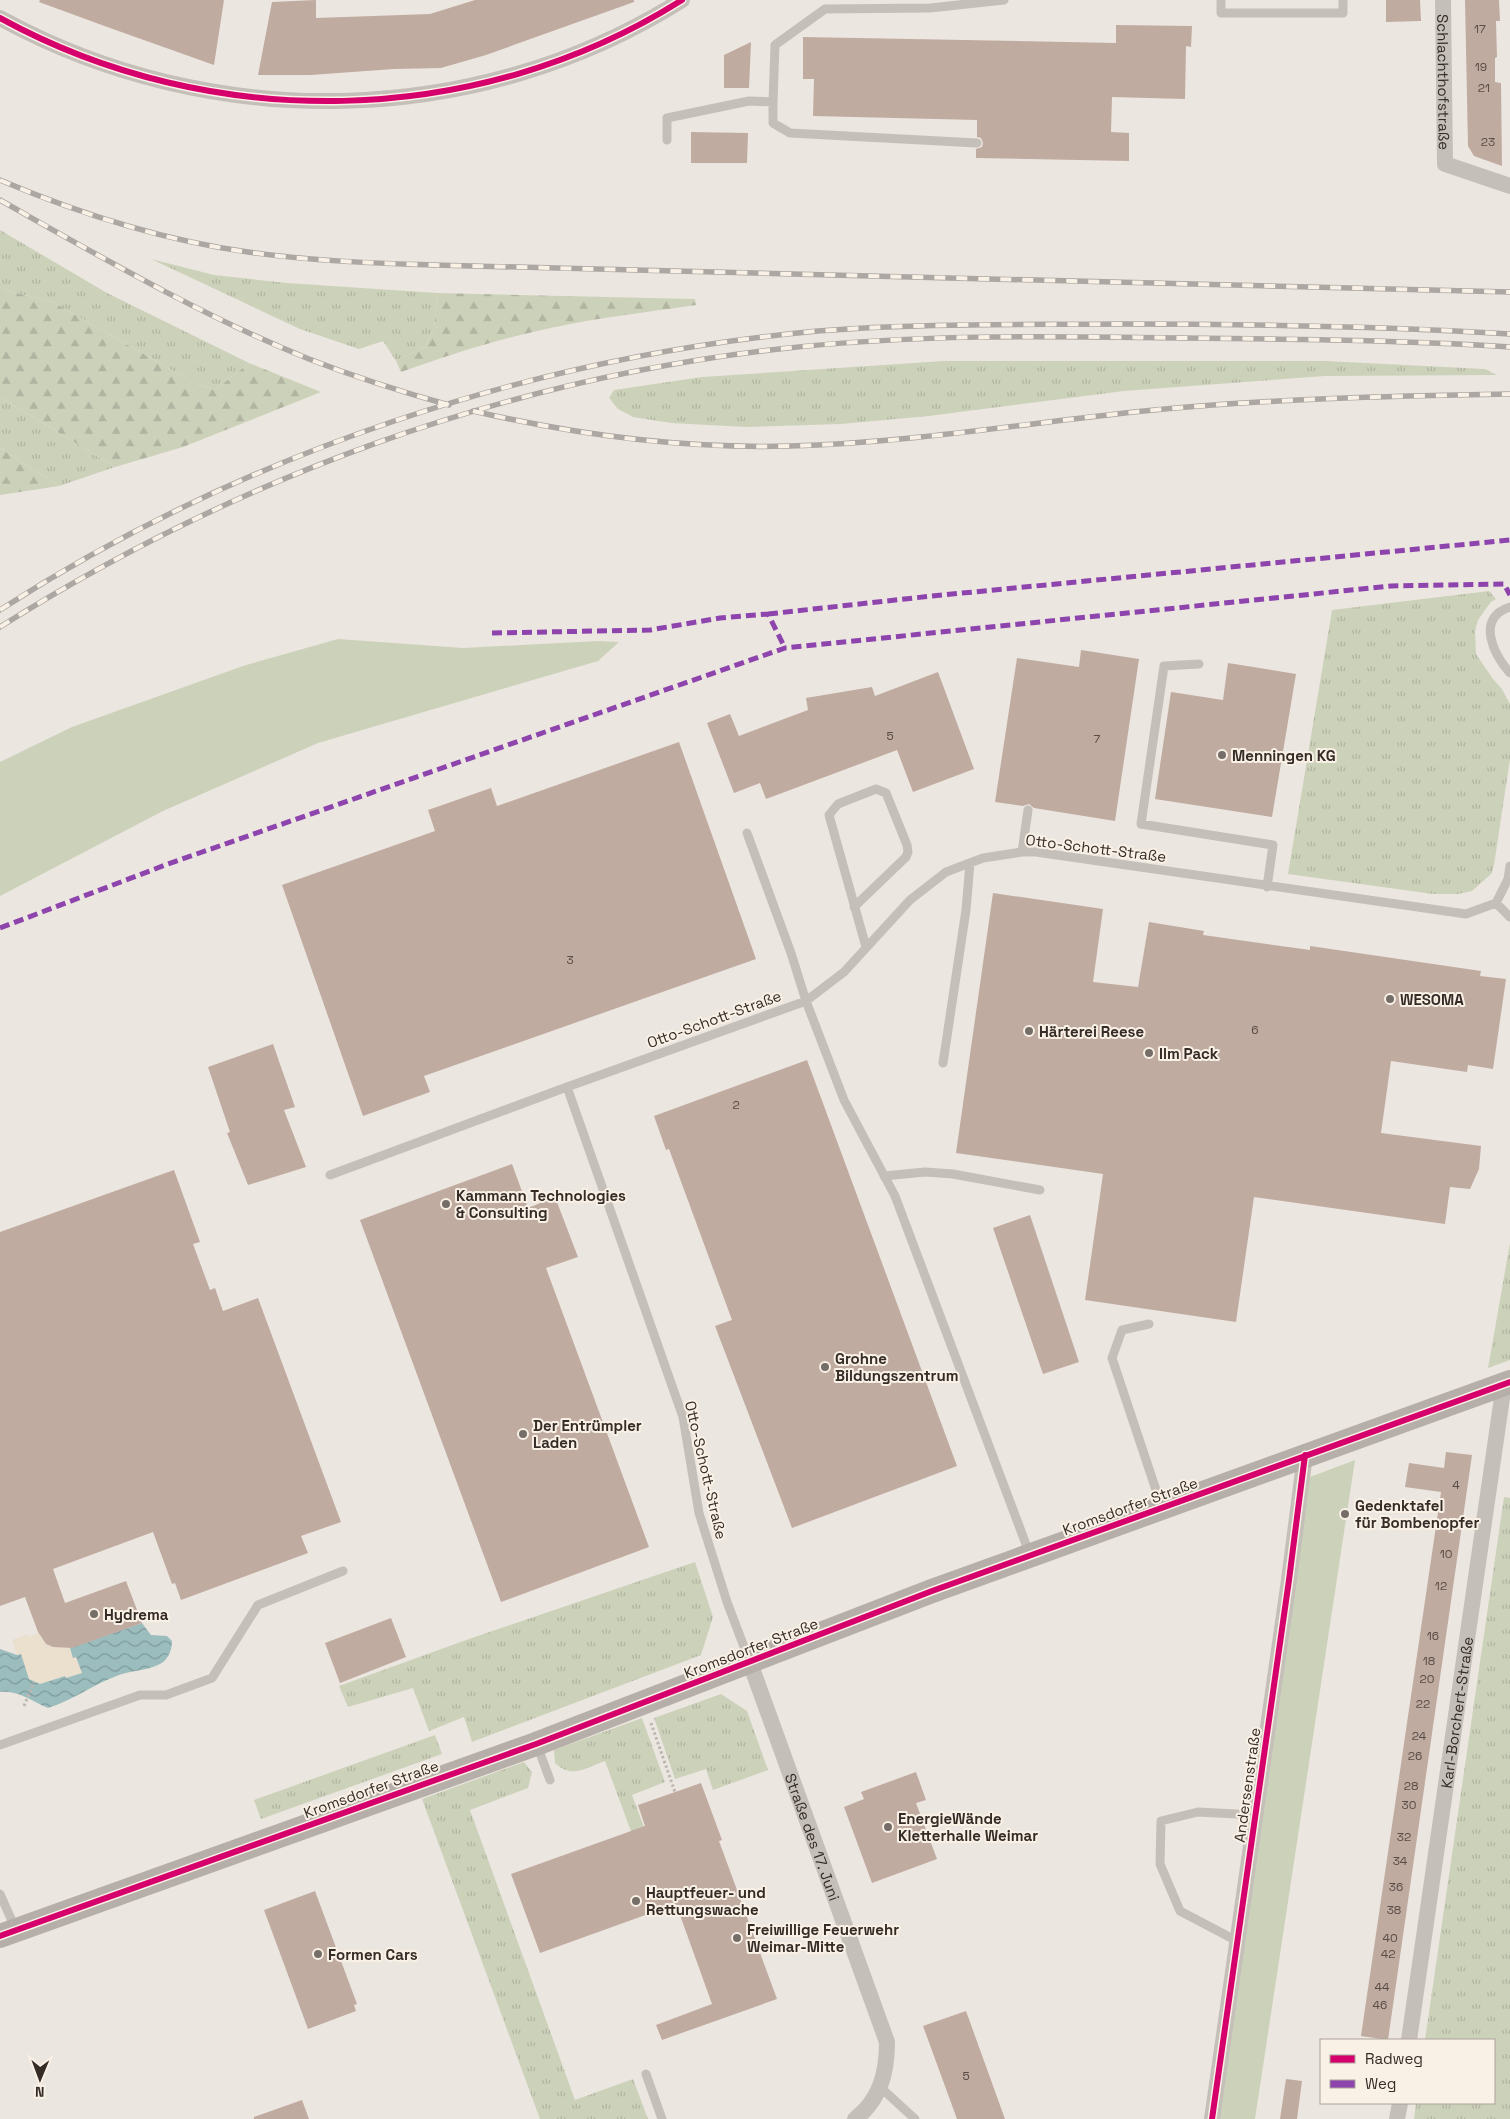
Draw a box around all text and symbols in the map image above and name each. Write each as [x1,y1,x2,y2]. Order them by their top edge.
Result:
street label: Schlachthofstraße [1434,14,1454,150]
house number: 17 [1474,21,1486,37]
house number: 19 [1475,59,1487,75]
house number: 21 [1478,80,1490,96]
house number: 23 [1481,134,1495,150]
house number: 5 [886,728,894,744]
house number: 7 [1094,731,1101,747]
place label: Menningen KG [1232,746,1336,765]
marker: Menningen KG [1216,749,1228,761]
street label: Otto-Schott-Straße [1025,830,1167,866]
house number: 3 [566,952,574,968]
street label: Otto-Schott-Straße [644,986,784,1052]
place label: WESOMA [1400,990,1464,1009]
marker: WESOMA [1384,993,1396,1005]
place label: Härterei Reese [1039,1022,1144,1041]
house number: 6 [1251,1022,1259,1038]
marker: Härterei Reese [1023,1025,1035,1037]
place label: Ilm Pack [1159,1044,1219,1063]
marker: Ilm Pack [1143,1047,1155,1059]
house number: 2 [732,1097,740,1113]
place label: Kammann Technologies & Consulting [456,1186,626,1222]
marker: Kammann Technologies & Consulting [440,1198,452,1210]
place label: Grohne Bildungszentrum [835,1349,959,1385]
marker: Grohne Bildungszentrum [819,1361,831,1373]
street label: Otto-Schott-Straße [681,1399,731,1541]
place label: Der Entrümpler Laden [533,1416,642,1452]
marker: Der Entrümpler Laden [517,1428,529,1440]
street label: Kromsdorfer Straße [1060,1473,1200,1539]
house number: 4 [1452,1477,1460,1493]
place label: Gedenktafel für Bombenopfer [1355,1496,1479,1532]
marker: Gedenktafel für Bombenopfer [1339,1508,1351,1520]
house number: 10 [1440,1546,1452,1562]
house number: 12 [1435,1578,1447,1594]
place label: Hydrema [104,1605,169,1624]
marker: Hydrema [88,1608,100,1620]
street label: Kromsdorfer Straße [681,1614,821,1682]
house number: 16 [1427,1628,1439,1644]
street label: Karl-Borchert-Straße [1436,1635,1477,1790]
house number: 18 [1423,1653,1435,1669]
house number: 20 [1420,1671,1434,1687]
house number: 22 [1416,1696,1430,1712]
street label: Andersenstraße [1230,1726,1264,1844]
house number: 24 [1412,1728,1427,1744]
house number: 26 [1408,1748,1422,1764]
street label: Kromsdorfer Straße [301,1756,441,1822]
street label: Straße des 17. Juni [781,1770,845,1903]
house number: 28 [1404,1778,1418,1794]
house number: 30 [1402,1797,1416,1813]
place label: EnergieWände Kletterhalle Weimar [898,1809,1038,1845]
marker: EnergieWände Kletterhalle Weimar [882,1821,894,1833]
house number: 32 [1397,1829,1411,1845]
house number: 34 [1393,1853,1408,1869]
house number: 36 [1389,1879,1403,1895]
place label: Hauptfeuer- und Rettungswache [646,1883,766,1919]
marker: Hauptfeuer- und Rettungswache [630,1895,642,1907]
house number: 38 [1387,1902,1401,1918]
place label: Freiwillige Feuerwehr Weimar-Mitte [747,1920,899,1956]
house number: 40 [1382,1930,1398,1946]
marker: Freiwillige Feuerwehr Weimar-Mitte [731,1932,743,1944]
place label: Formen Cars [328,1945,418,1964]
house number: 42 [1381,1946,1395,1962]
marker: Formen Cars [312,1948,324,1960]
house number: 44 [1374,1979,1390,1995]
house number: 46 [1373,1997,1387,2013]
legend [1320,2039,1495,2104]
text: Radweg [1365,2049,1423,2068]
north arrow [15,2054,65,2104]
house number: 5 [962,2068,970,2084]
text: Weg [1365,2074,1396,2093]
text: N [35,2083,45,2101]

